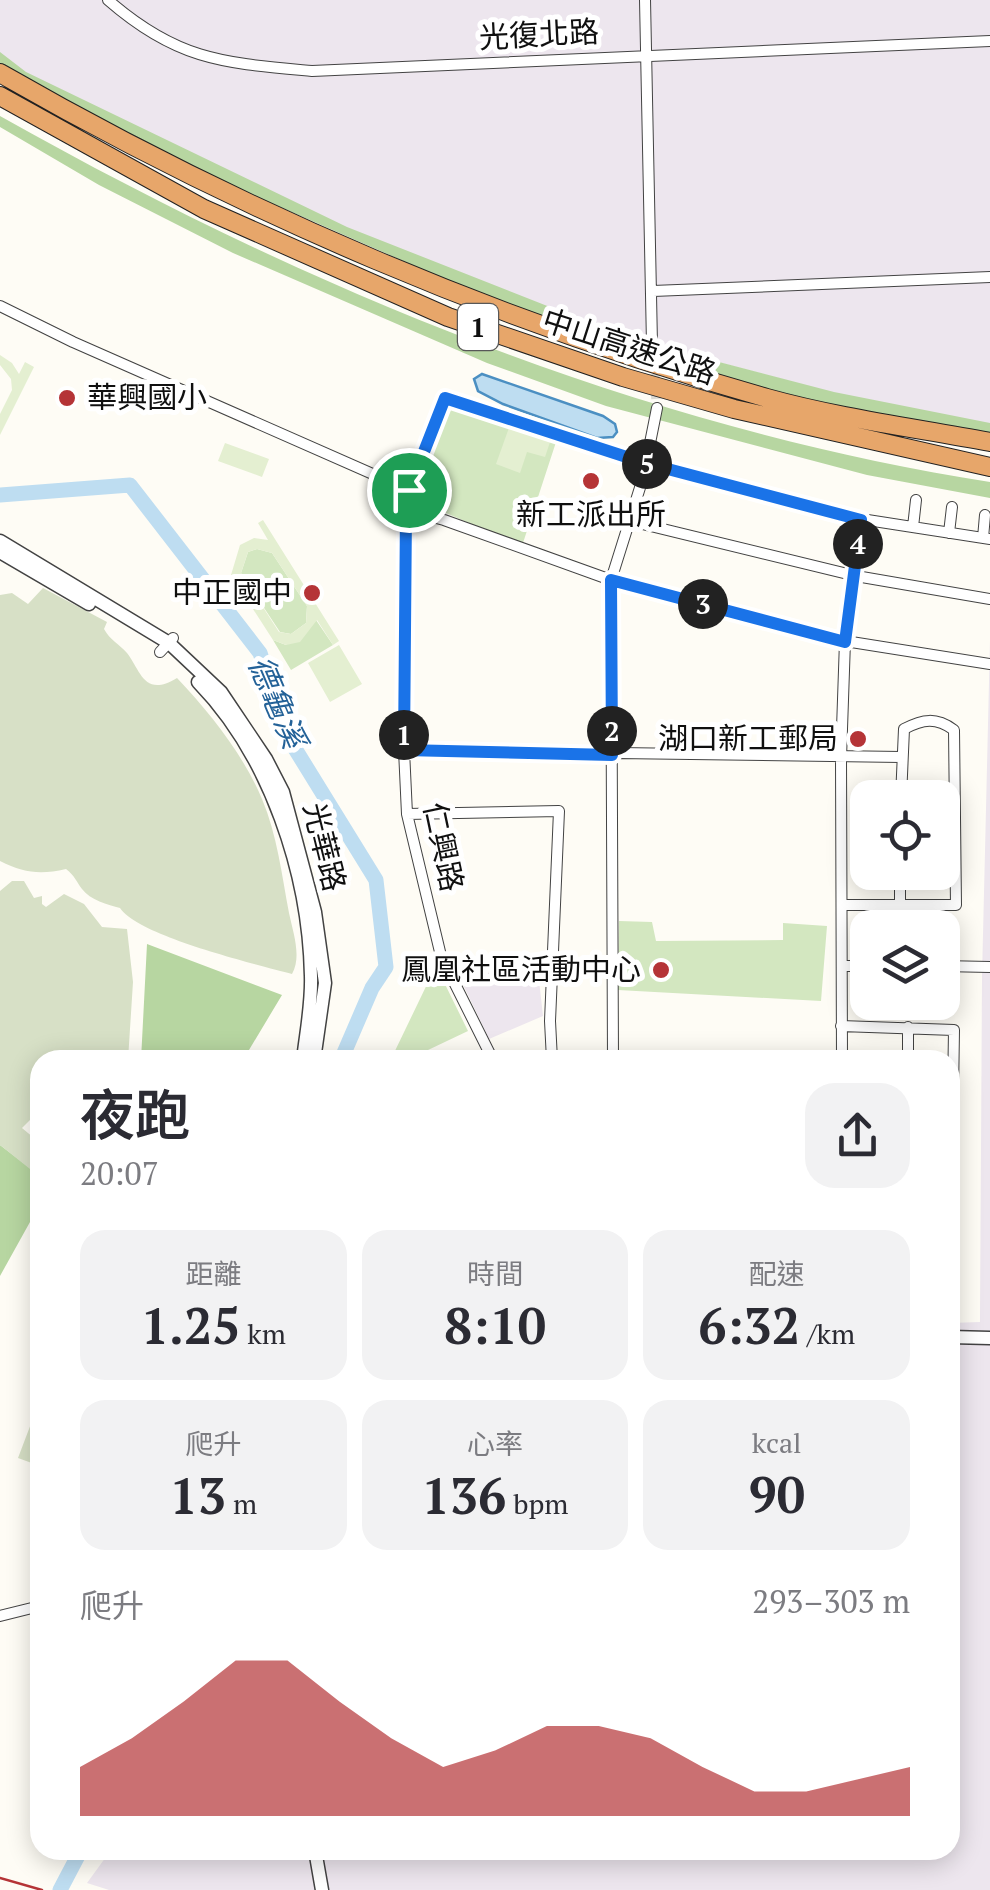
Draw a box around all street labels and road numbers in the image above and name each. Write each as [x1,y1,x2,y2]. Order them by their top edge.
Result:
street label: 光復北路 [478,11,600,57]
street label: 中山高速公路 [538,299,721,393]
road number: 1 [458,304,498,350]
street label: 光華路 [295,798,355,895]
street label: 仁興路 [415,799,473,895]

